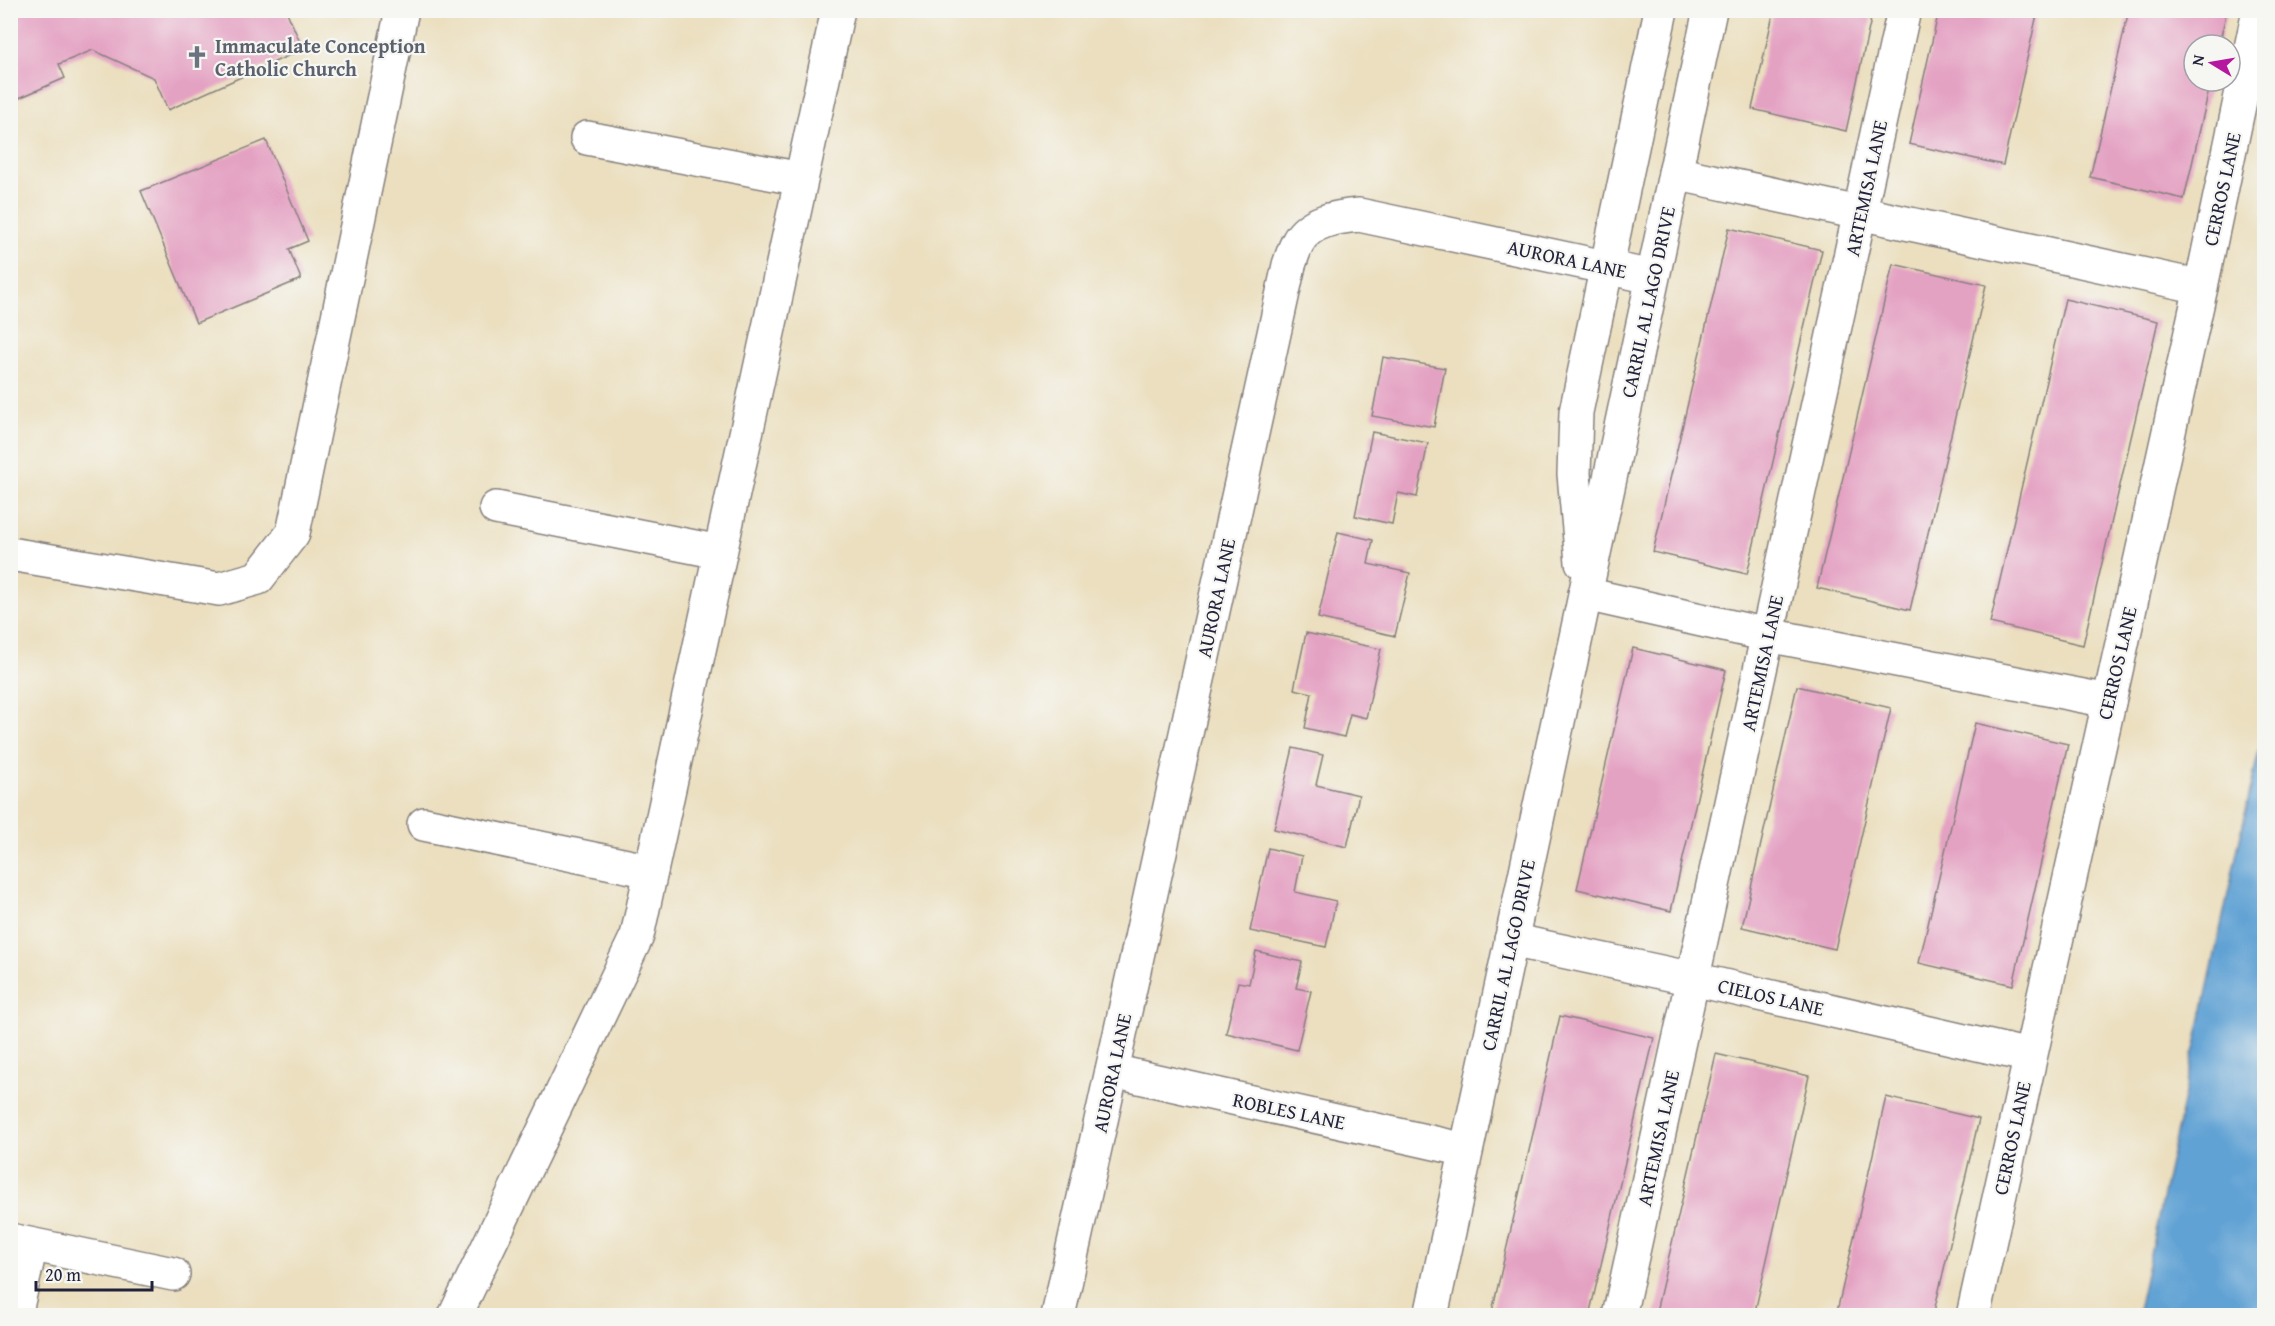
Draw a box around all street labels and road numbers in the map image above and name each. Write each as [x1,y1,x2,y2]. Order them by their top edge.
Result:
street label: ARTEMISA LANE [1837,117,1894,259]
street label: CERROS LANE [2195,129,2248,248]
street label: CARRIL AL LAGO DRIVE [1613,204,1682,400]
street label: AURORA LANE [1505,232,1629,285]
street label: AURORA LANE [1189,536,1242,660]
street label: ARTEMISA LANE [1733,592,1790,734]
street label: CERROS LANE [2089,603,2144,722]
street label: CARRIL AL LAGO DRIVE [1473,857,1542,1053]
street label: CIELOS LANE [1715,970,1827,1023]
street label: AURORA LANE [1085,1011,1138,1135]
street label: ARTEMISA LANE [1629,1067,1686,1209]
street label: CERROS LANE [1985,1078,2038,1197]
street label: ROBLES LANE [1230,1084,1348,1137]

